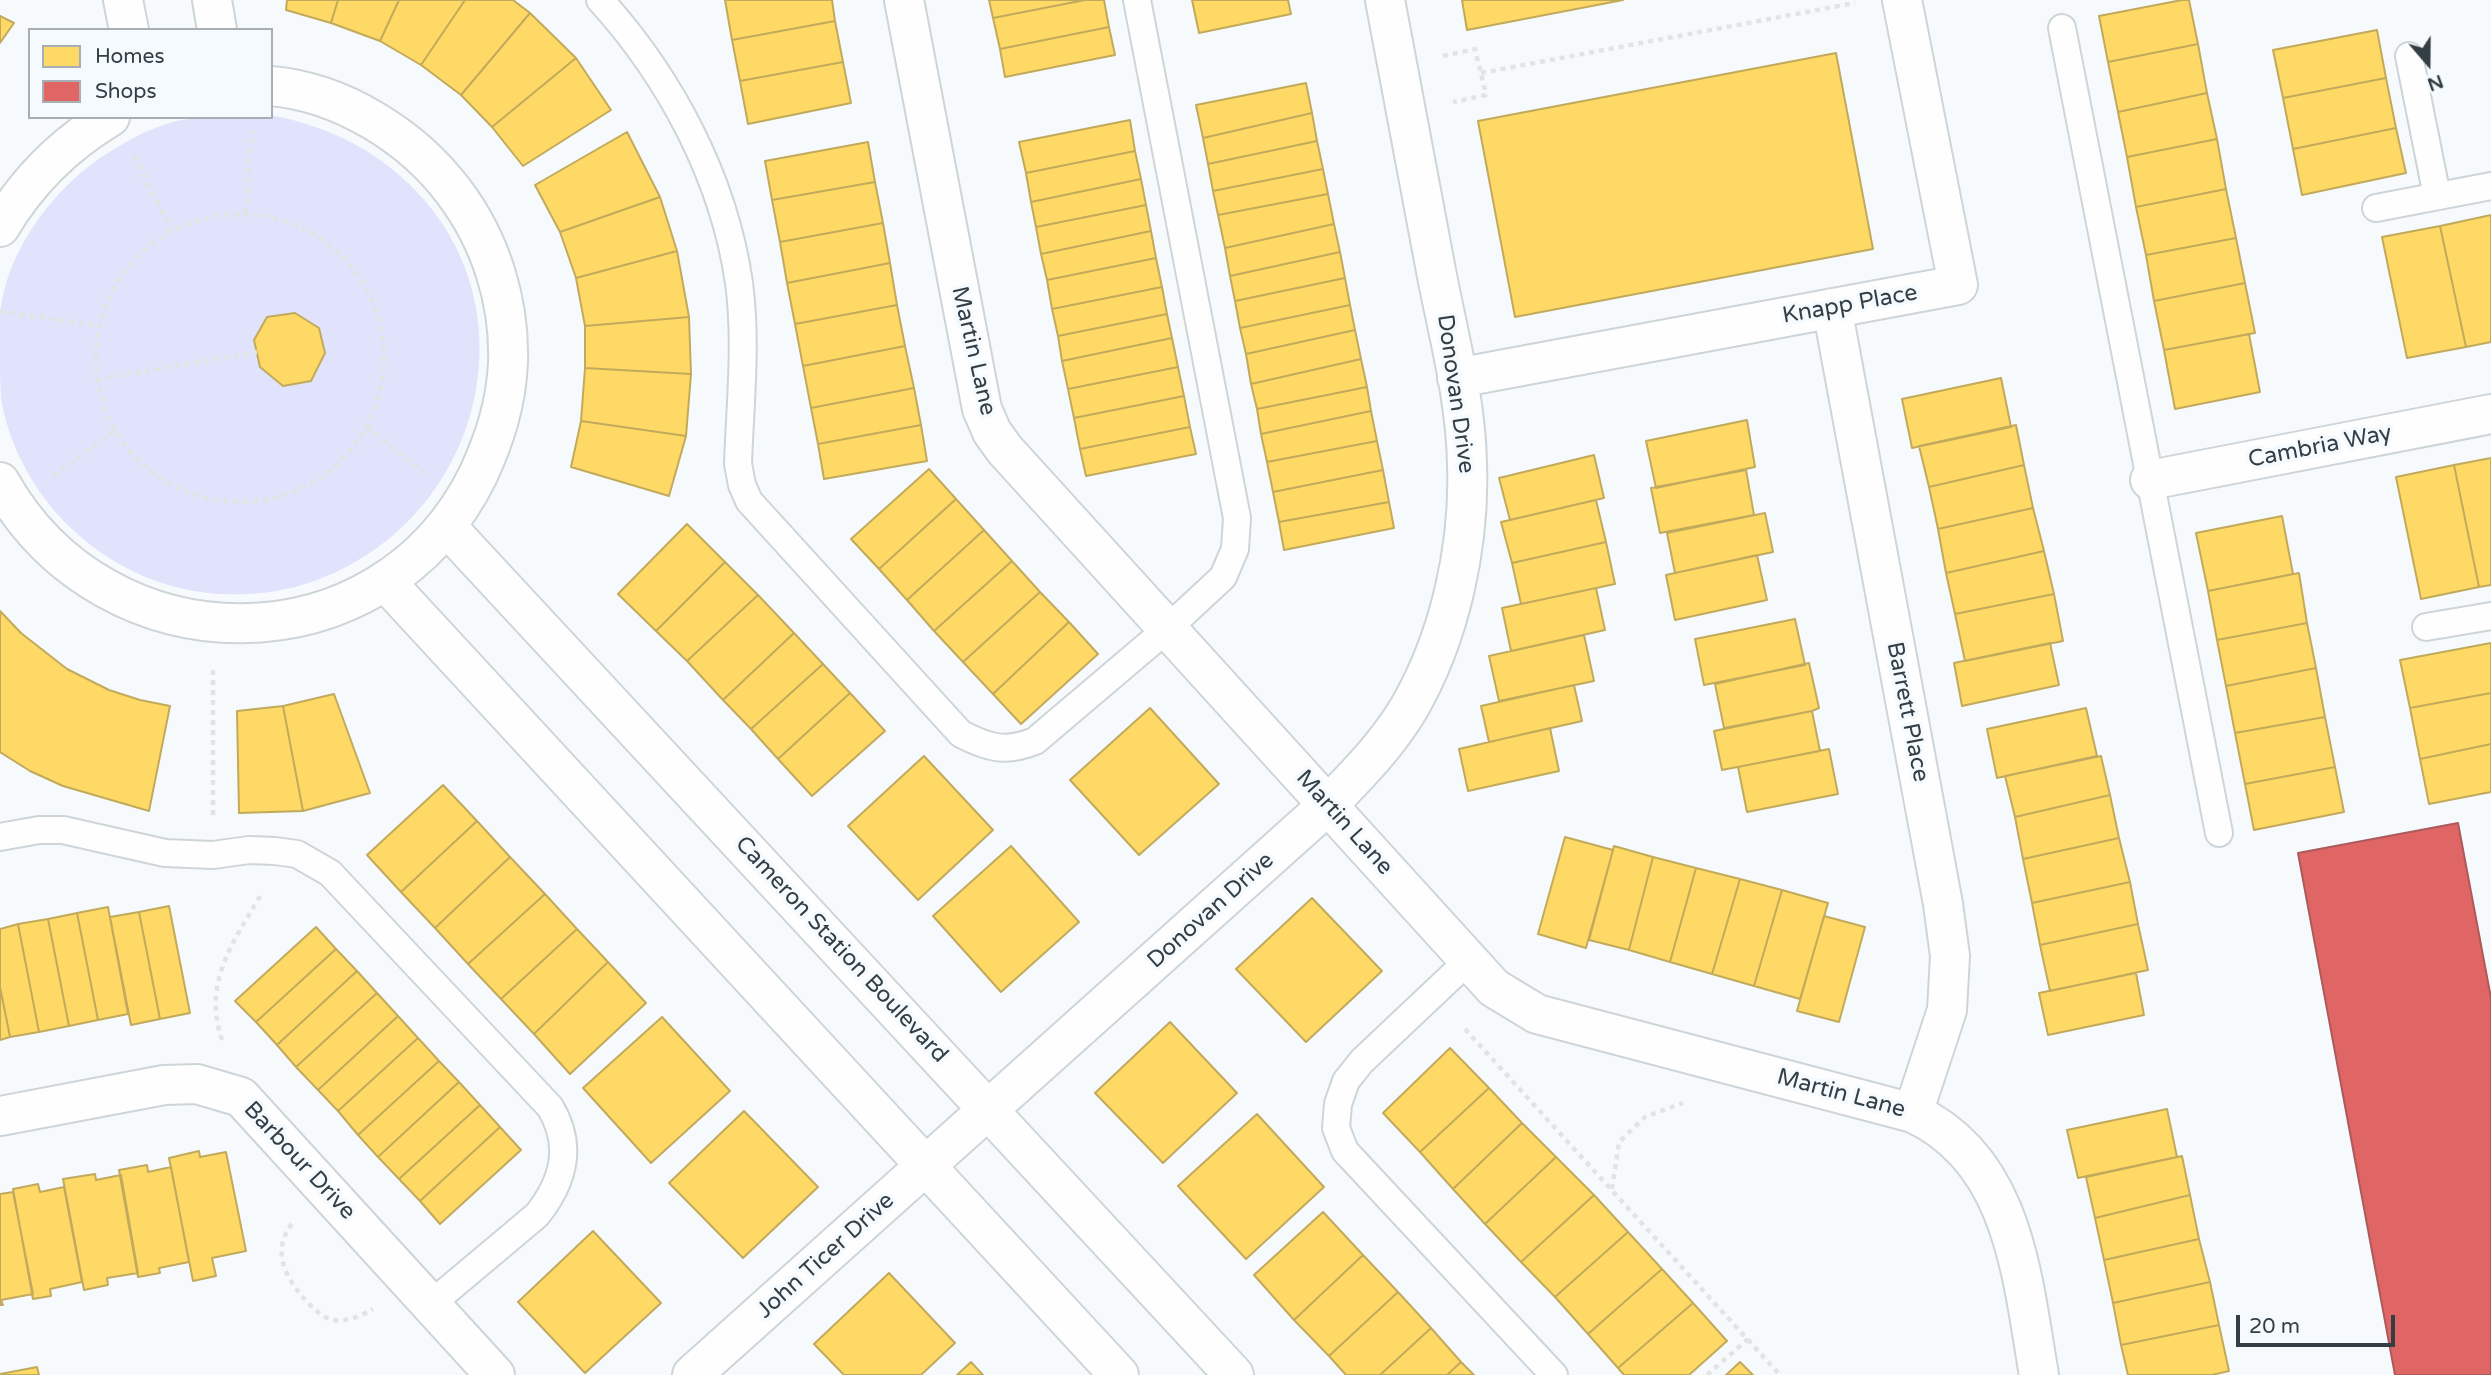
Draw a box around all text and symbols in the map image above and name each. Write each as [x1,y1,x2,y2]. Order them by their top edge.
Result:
legend [28,28,273,119]
north arrow [2393,28,2463,98]
text: Homes [95,44,165,69]
text: N [2424,70,2446,96]
text: Shops [95,79,157,104]
street label: Knapp Place [1780,280,1920,330]
street label: Martin Lane [945,284,1001,418]
street label: Donovan Drive [1430,313,1480,475]
street label: Cambria Way [2246,420,2394,474]
street label: Barrett Place [1880,640,1934,784]
street label: Martin Lane [1290,765,1398,881]
street label: Cameron Station Boulevard [729,831,953,1069]
street label: Donovan Drive [1142,847,1280,975]
street label: Martin Lane [1774,1064,1908,1124]
street label: Barbour Drive [237,1096,361,1226]
street label: John Ticer Drive [752,1187,900,1325]
scale bar [2239,1302,2398,1346]
text: 20 m [2249,1314,2300,1339]

